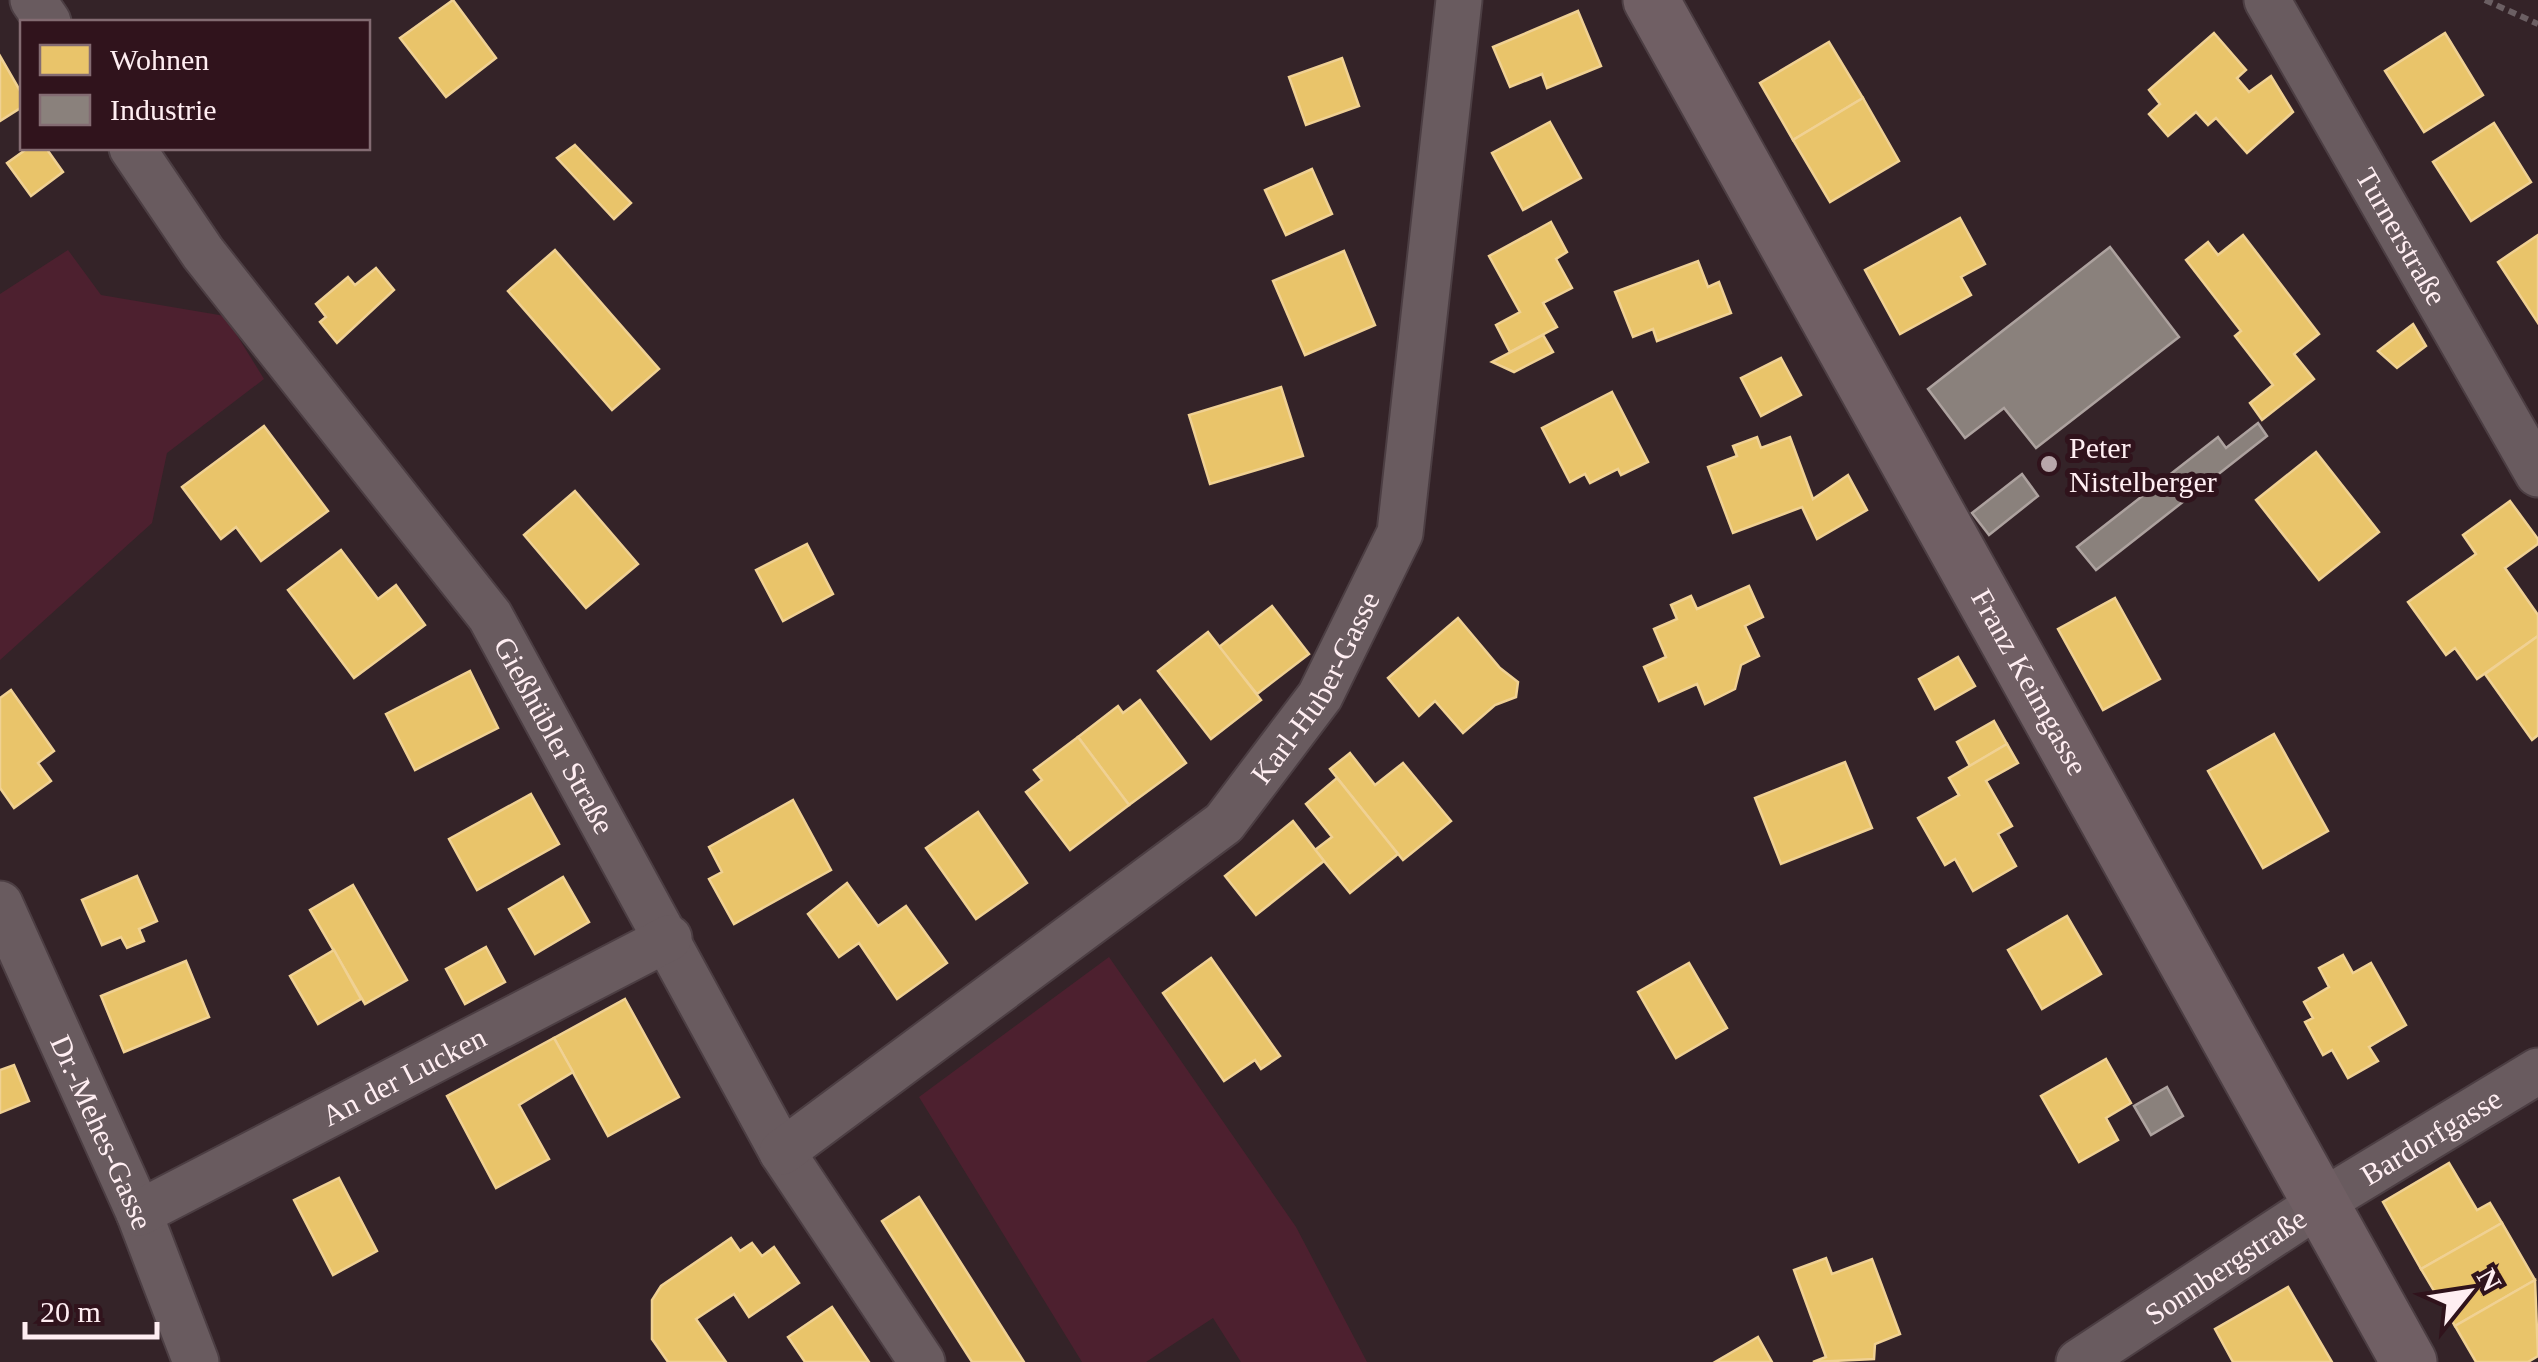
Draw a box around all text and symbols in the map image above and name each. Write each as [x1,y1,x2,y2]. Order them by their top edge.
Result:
legend [20,20,370,150]
text: Wohnen [110,43,209,76]
text: Industrie [110,93,217,126]
street label: Turnerstraße [2350,162,2454,310]
place label: Peter Nistelberger [2069,431,2217,498]
marker: Peter Nistelberger [2038,453,2060,475]
street label: Franz Keimgasse [1965,583,2095,780]
street label: Karl-Huber-Gasse [1244,586,1385,790]
street label: Gießhübler Straße [488,631,622,839]
street label: An der Lucken [316,1020,491,1132]
street label: Dr.-Mehes-Gasse [45,1030,160,1234]
street label: Bardorfgasse [2354,1081,2507,1191]
street label: Sonnbergstraße [2138,1201,2312,1331]
north arrow [2418,1242,2518,1342]
text: N [2471,1263,2508,1296]
scale bar [25,1277,158,1339]
text: 20 m [40,1295,101,1328]

